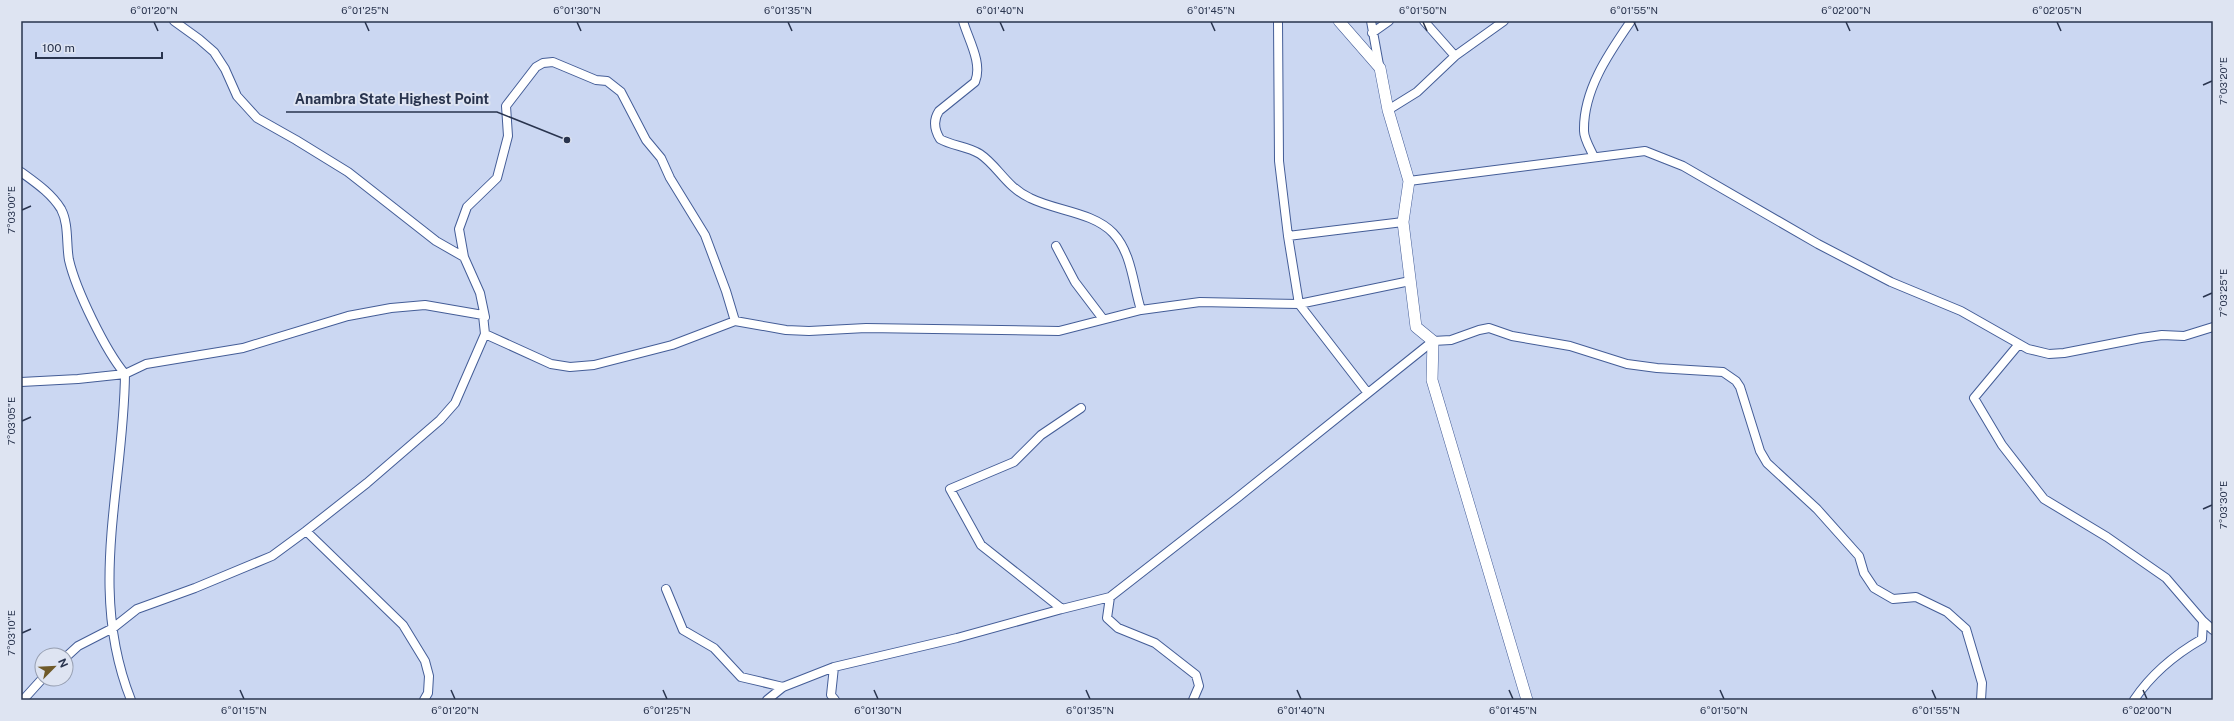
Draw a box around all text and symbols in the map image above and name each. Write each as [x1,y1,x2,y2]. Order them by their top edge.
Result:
text: 6°01'20"N [130,4,178,16]
text: 6°01'25"N [341,4,389,16]
text: 6°01'30"N [553,4,601,16]
text: 6°01'35"N [764,4,812,16]
text: 6°01'40"N [976,4,1024,16]
text: 6°01'45"N [1187,4,1235,16]
text: 6°01'50"N [1399,4,1447,16]
text: 6°01'55"N [1610,4,1658,16]
text: 6°02'00"N [1821,4,1871,16]
text: 6°02'05"N [2032,4,2082,16]
scale bar [36,34,162,60]
text: 100 m [42,41,75,55]
text: 7°03'20"E [2217,57,2229,105]
callout: Anambra State Highest Point [286,86,497,112]
text: Anambra State Highest Point [295,91,489,107]
text: 7°03'00"E [5,186,17,234]
text: 7°03'25"E [2217,269,2229,317]
text: 7°03'05"E [5,397,17,445]
text: 7°03'30"E [2217,481,2229,529]
text: 7°03'10"E [5,610,17,656]
north arrow [34,647,74,687]
text: N [56,657,70,669]
text: 6°01'15"N [221,704,267,716]
text: 6°01'20"N [431,704,479,716]
text: 6°01'25"N [643,704,691,716]
text: 6°01'30"N [854,704,902,716]
text: 6°01'35"N [1066,704,1114,716]
text: 6°01'40"N [1277,704,1325,716]
text: 6°01'45"N [1489,704,1537,716]
text: 6°01'50"N [1700,704,1748,716]
text: 6°01'55"N [1912,704,1960,716]
text: 6°02'00"N [2122,704,2172,716]

